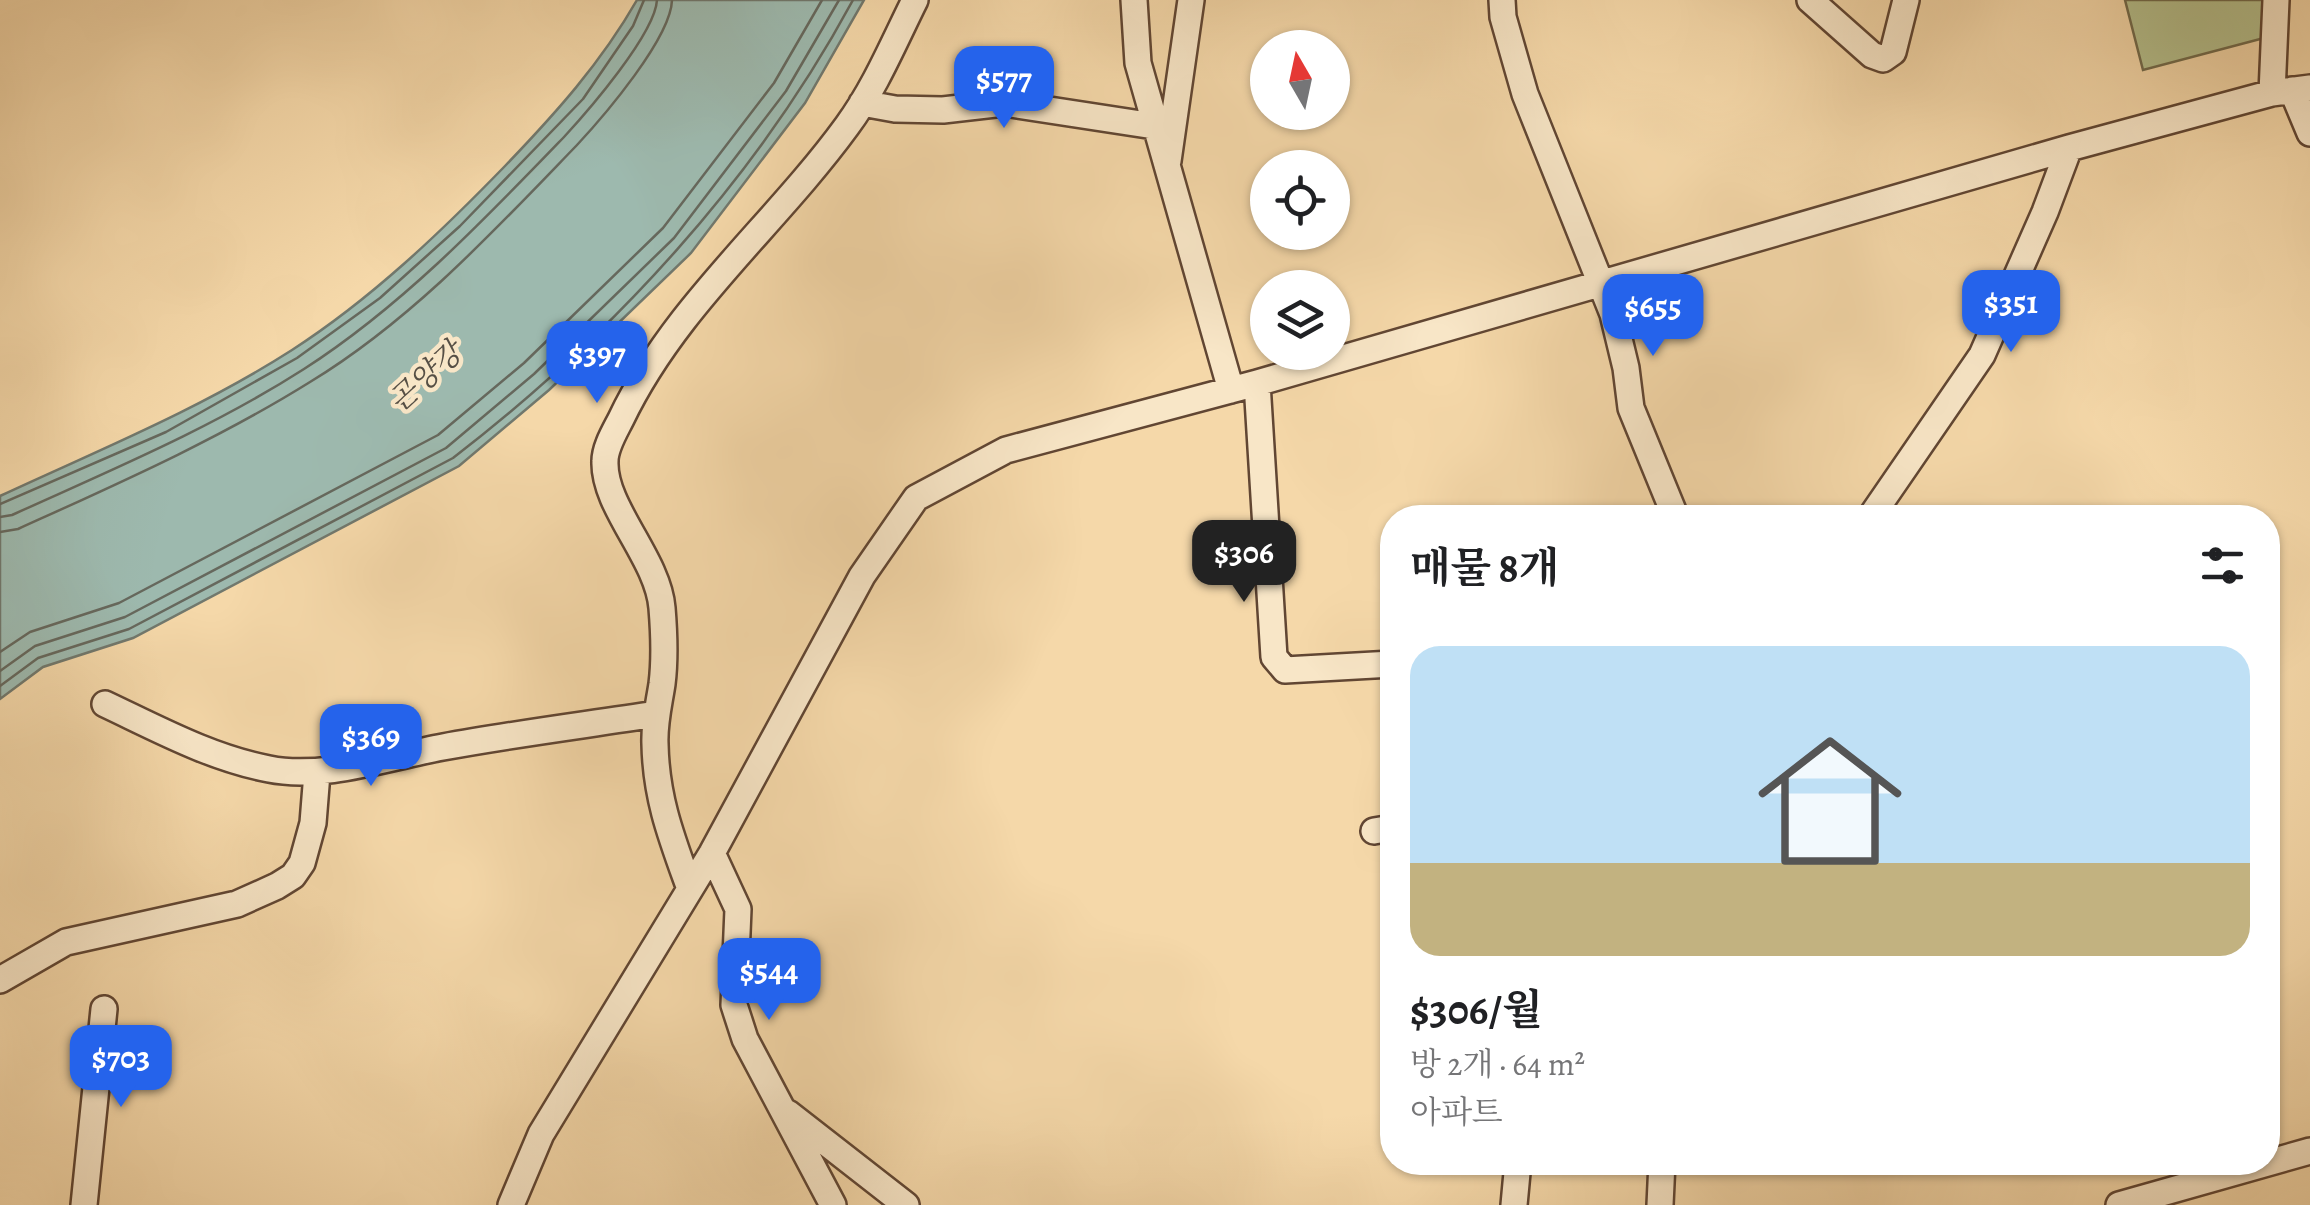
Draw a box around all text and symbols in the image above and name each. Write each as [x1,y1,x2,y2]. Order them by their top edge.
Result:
north arrow [1250,30,1350,130]
map controls [1250,30,1350,370]
pin: $577 [945,46,1063,131]
text: $577 [976,56,1032,100]
button: locate [1250,150,1350,250]
button: layers [1250,270,1350,370]
pin: $351 [1952,270,2070,355]
pin: $655 [1594,274,1712,359]
text: $351 [1984,280,2038,324]
text: $655 [1624,284,1682,328]
pin: $397 [538,321,656,406]
water label: 곤양강 [379,330,474,421]
text: $397 [568,331,626,375]
pin: $306 [1185,520,1303,605]
text: $306 [1214,530,1274,574]
icon: filters [2195,538,2250,593]
text: 매물 8개 [1410,539,1559,596]
pin: $369 [312,704,430,789]
icon: home [1740,711,1920,891]
text: $369 [342,714,400,758]
pin: $544 [710,938,828,1023]
text: $544 [740,948,798,992]
text: $306/월 [1410,981,1543,1038]
pin: $703 [62,1025,180,1110]
text: $703 [92,1035,150,1079]
text: 방 2개 · 64 m² [1410,1042,1585,1086]
text: 아파트 [1410,1090,1503,1134]

